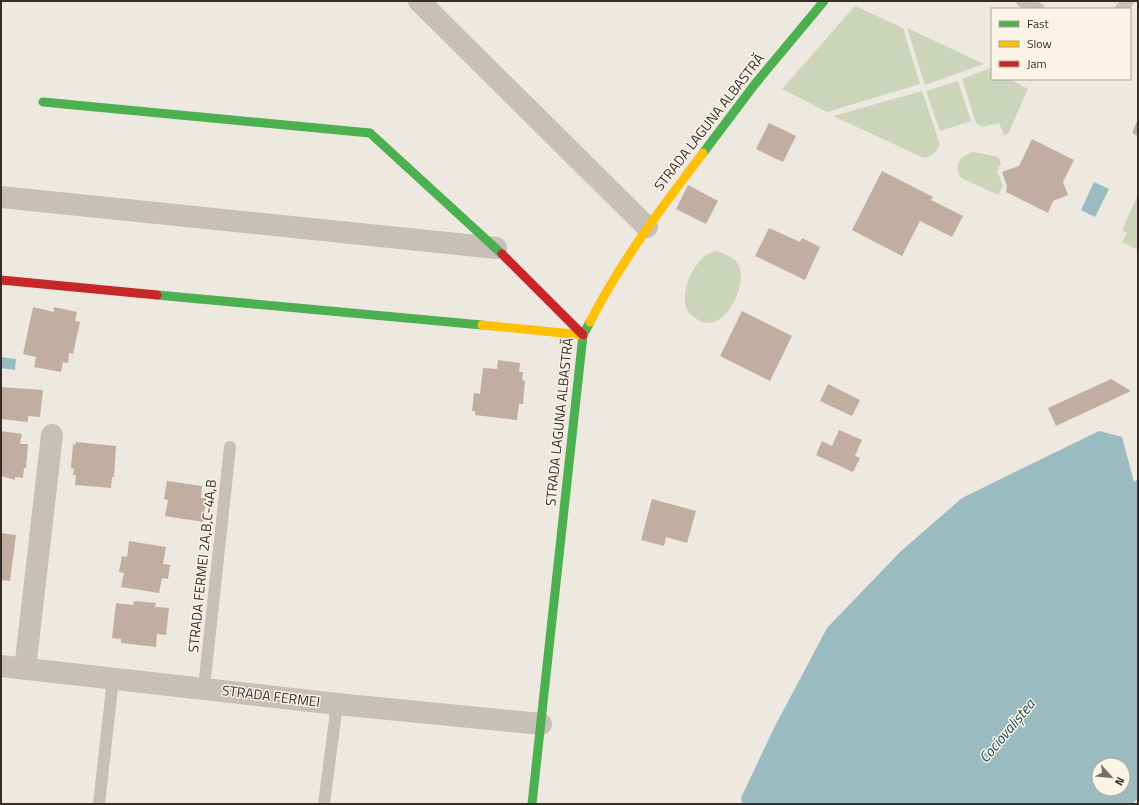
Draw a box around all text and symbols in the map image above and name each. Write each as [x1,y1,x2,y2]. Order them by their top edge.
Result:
legend [991,8,1131,80]
text: Fast [1027,14,1050,33]
text: Slow [1027,34,1052,53]
street label: STRADA LAGUNA ALBASTRĂ [648,48,769,195]
text: Jam [1027,54,1047,73]
street label: STRADA LAGUNA ALBASTRĂ [539,336,578,507]
street label: STRADA FERMEI 2A,B,C-4A,B [182,478,221,654]
street label: STRADA FERMEI [221,679,321,712]
water label: Cociovaliștea [973,693,1041,768]
north arrow [1091,757,1131,797]
text: N [1111,775,1129,789]

